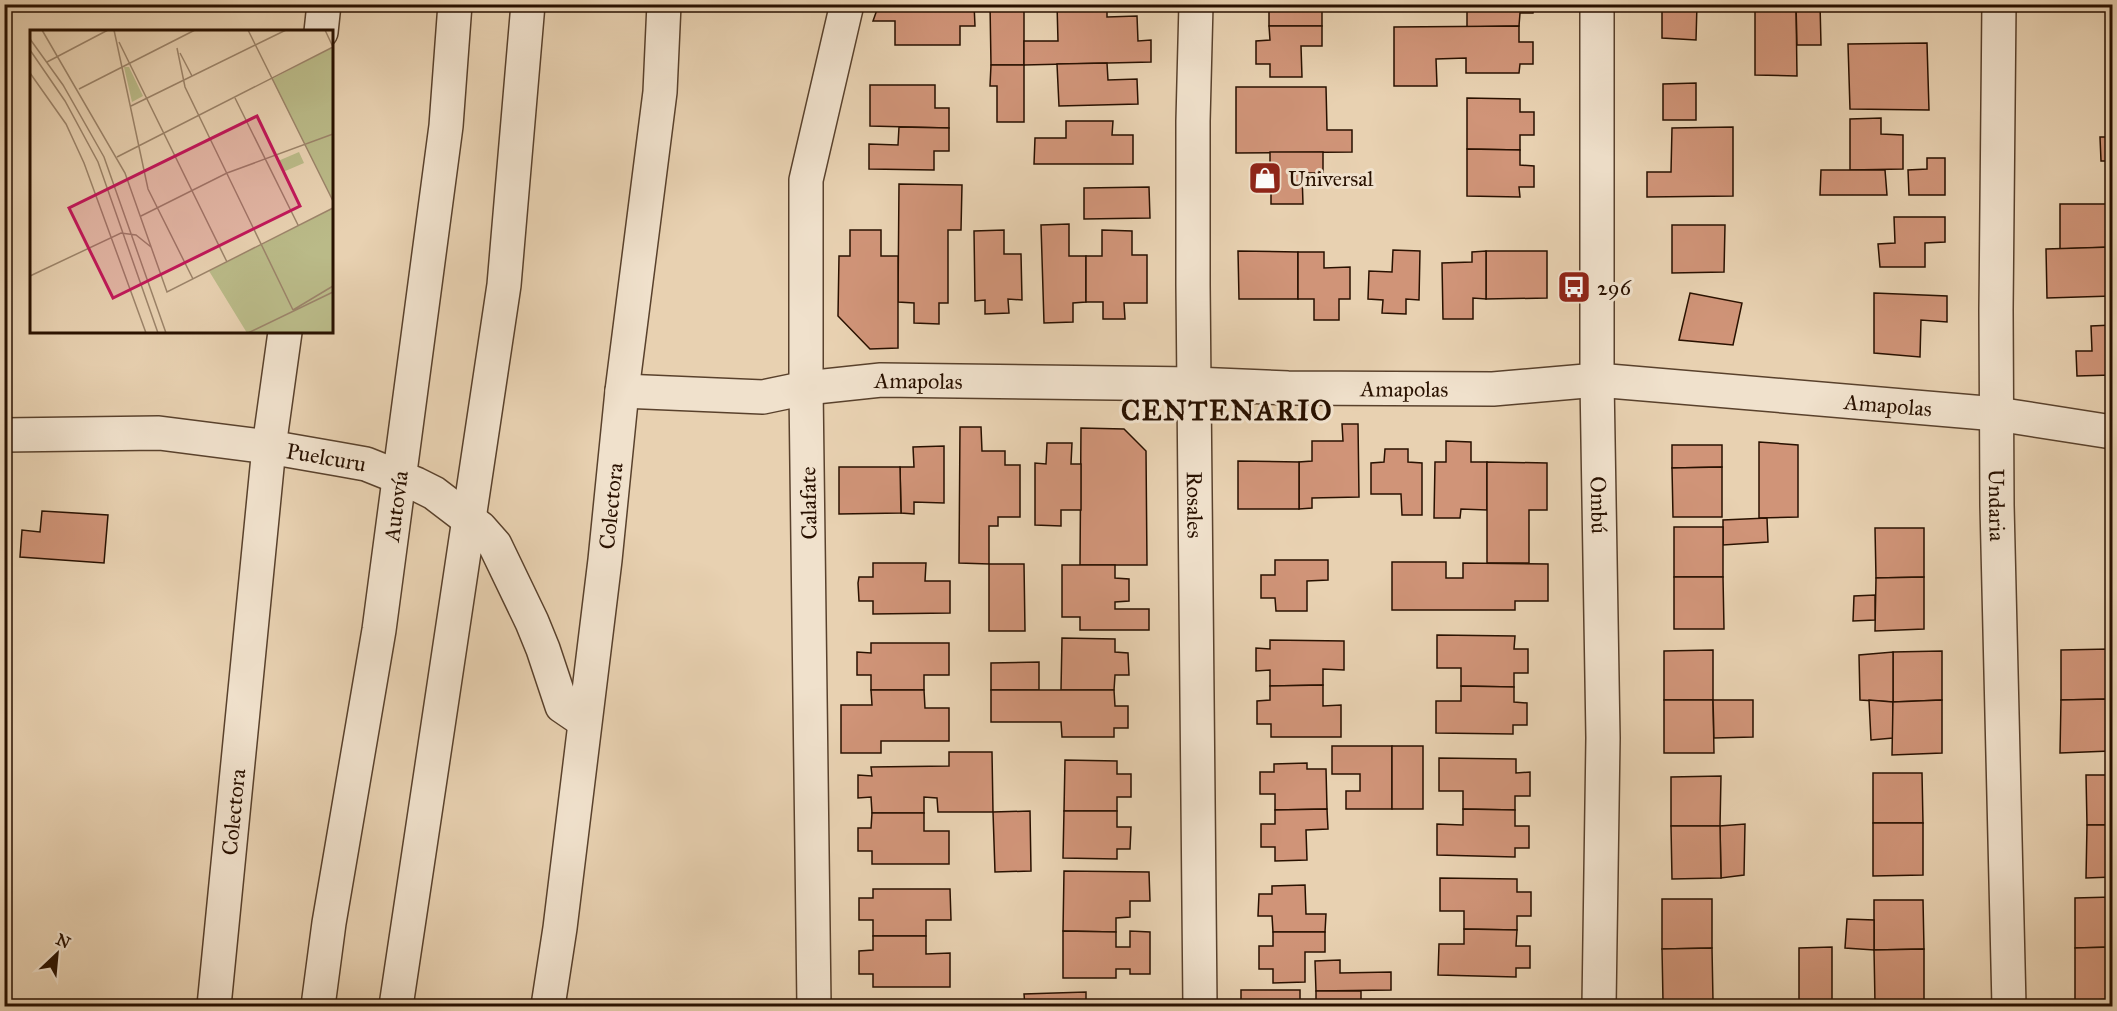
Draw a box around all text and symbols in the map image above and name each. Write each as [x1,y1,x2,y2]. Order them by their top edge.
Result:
inset map [30,30,333,333]
shop icon: Universal [1247,160,1283,196]
place label: Universal [1288,165,1374,192]
bus stop icon: 296 [1556,269,1592,305]
place label: 296 [1597,274,1632,301]
street label: Amapolas [873,367,963,395]
street label: Amapolas [1359,375,1449,403]
street label: Amapolas [1842,388,1933,422]
district label: CENTENARIO [1121,393,1333,428]
street label: Puelcuru [284,437,368,478]
street label: Colectora [593,461,629,551]
street label: Calafate [794,466,823,540]
street label: Autovía [378,468,414,544]
street label: Undaria [1983,469,2011,542]
street label: Rosales [1181,471,1208,539]
street label: Ombú [1585,476,1613,534]
street label: Colectora [216,767,251,857]
north arrow [27,924,87,984]
text: N [53,929,74,953]

